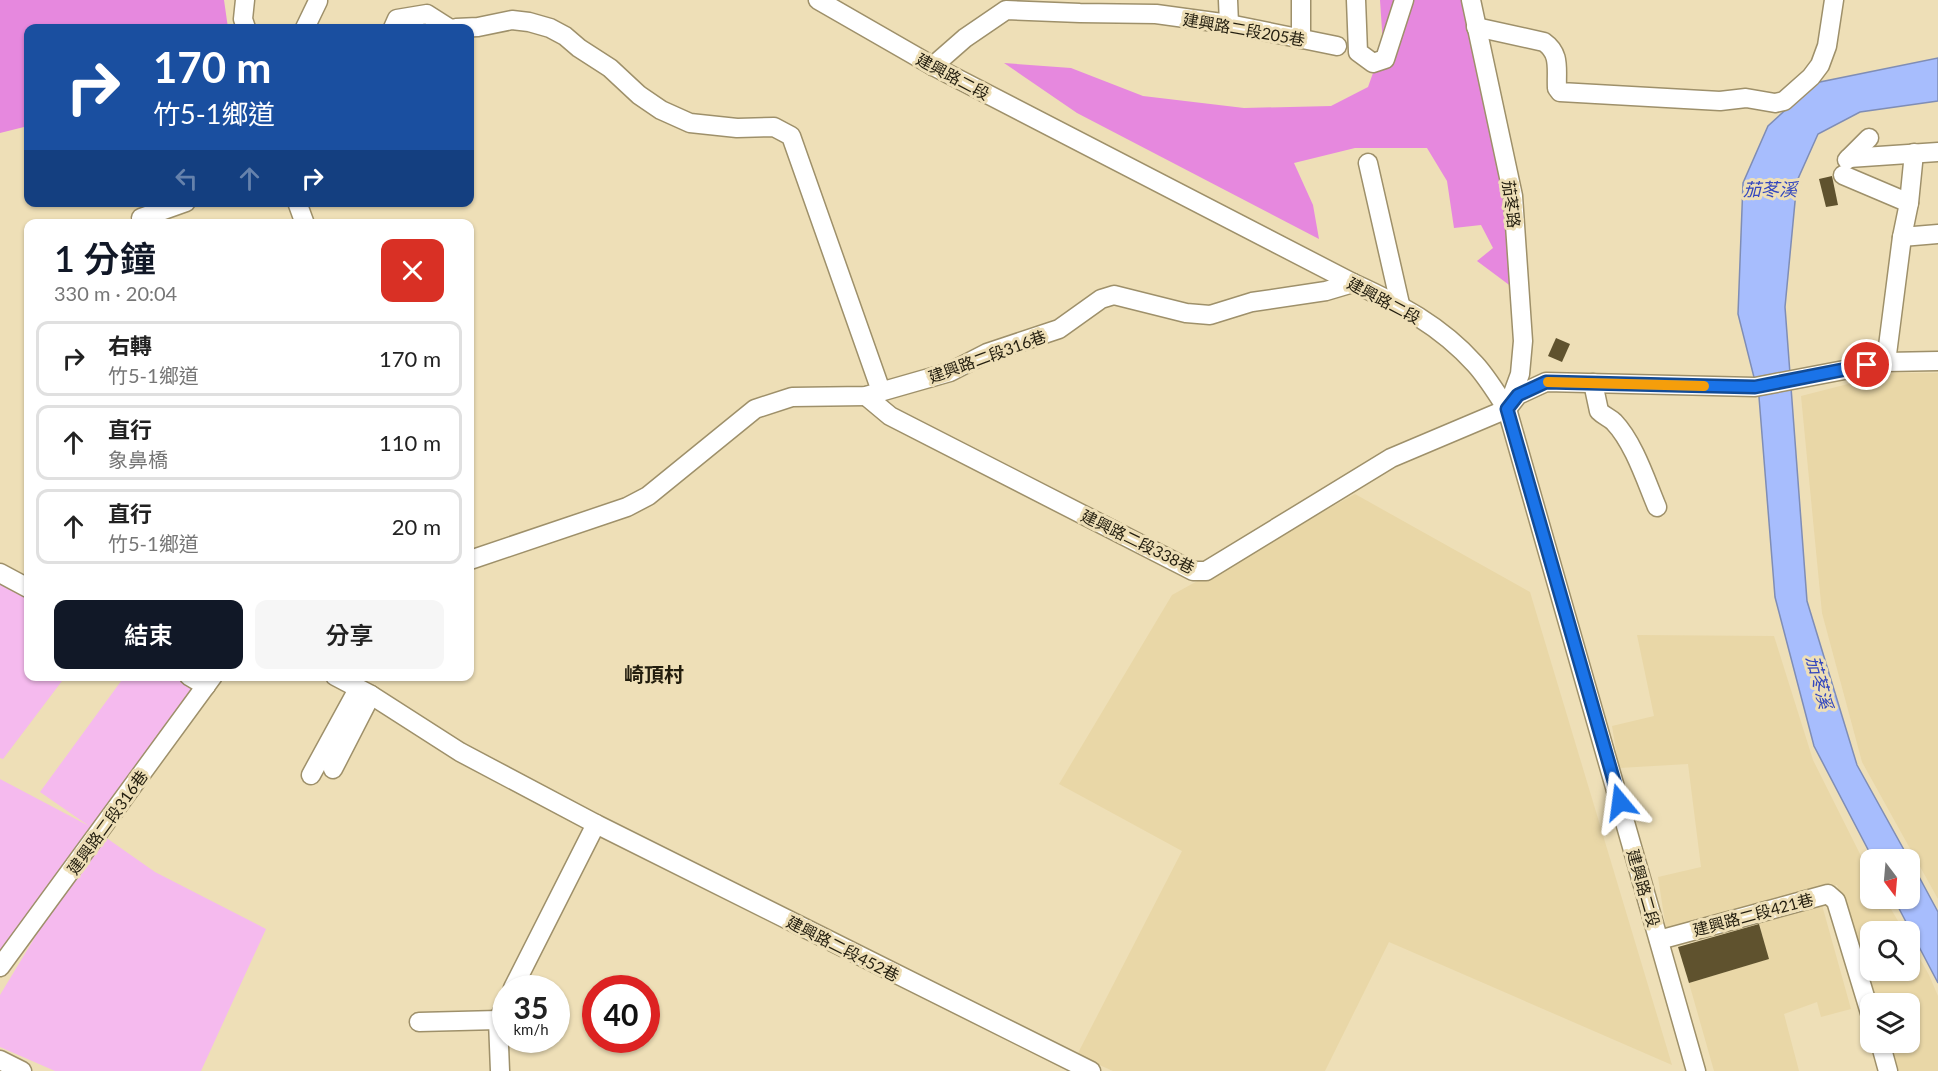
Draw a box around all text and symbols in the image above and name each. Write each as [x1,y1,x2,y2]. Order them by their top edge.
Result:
street label: 建興路二段205巷 [1181,9,1307,49]
text: 170 m [153,42,271,92]
icon: right [54,48,132,126]
street label: 建興路二段 [913,49,993,103]
text: 竹5-1鄉道 [153,97,275,130]
icon: left [170,162,203,195]
icon: ahead [233,162,266,195]
icon: right [296,162,329,195]
water label: 茄苳溪 [1743,178,1800,200]
street label: 茄苳路 [1500,179,1524,229]
text: 1 分鐘 [54,236,156,280]
button: close [381,239,444,302]
street label: 建興路二段 [1344,273,1424,327]
text: 330 m · 20:04 [54,281,177,305]
street label: 建興路二段316巷 [926,326,1048,386]
text: 右轉 [108,332,152,359]
pin [1841,339,1892,390]
icon: right [57,342,90,375]
text: 170 m [379,345,441,372]
icon: arrive [1850,348,1883,381]
text: 竹5-1鄉道 [108,363,199,387]
text: 直行 [108,416,152,443]
icon: ahead [57,426,90,459]
text: 110 m [379,429,441,456]
text: 象鼻橋 [108,447,168,471]
text: 直行 [108,500,152,527]
street label: 建興路二段338巷 [1078,505,1198,577]
icon: ahead [57,510,90,543]
text: 20 m [392,513,441,540]
text: 竹5-1鄉道 [108,531,199,555]
button: 結束 [54,600,243,669]
button: 分享 [255,600,444,669]
water label: 茄苳溪 [1802,653,1838,714]
district label: 崎頂村 [624,662,684,686]
street label: 建興路二段316巷 [63,766,151,878]
position arrow [1588,770,1652,834]
street label: 建興路二段 [1624,847,1664,929]
north arrow [1860,849,1920,909]
map controls [1860,849,1920,1053]
street label: 建興路二段421巷 [1691,889,1815,939]
street label: 建興路二段452巷 [784,911,902,985]
button: search [1860,921,1920,981]
speed limit sign: 40 [582,975,660,1053]
text: 35 [514,989,548,1025]
button: layers [1860,993,1920,1053]
text: km/h [513,1020,549,1038]

